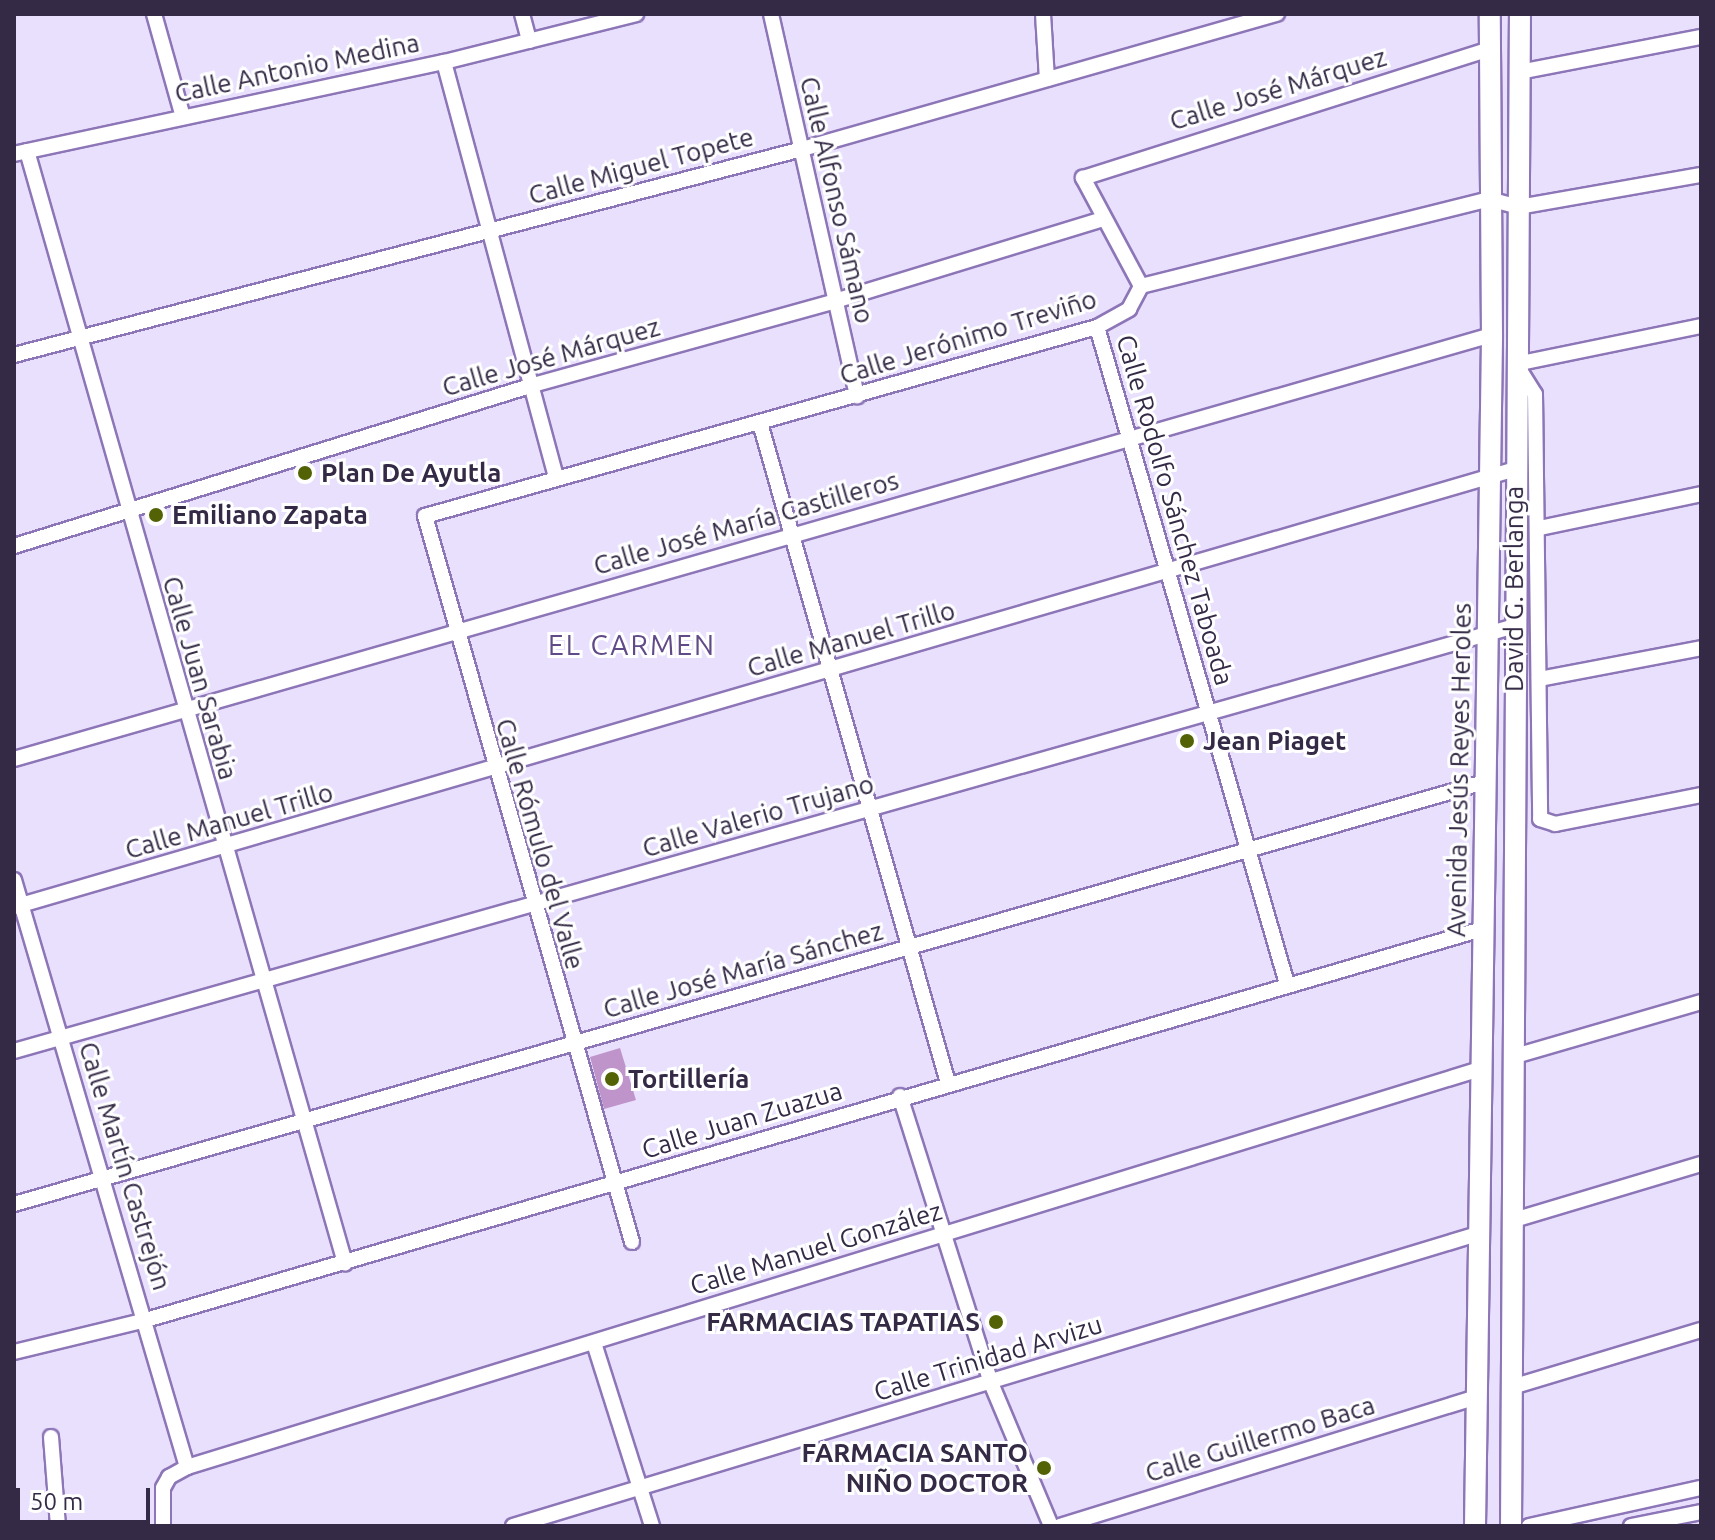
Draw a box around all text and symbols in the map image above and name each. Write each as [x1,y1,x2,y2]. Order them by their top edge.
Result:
street label: Calle Antonio Medina [172,27,422,109]
street label: Calle José Márquez [1166,41,1390,137]
street label: Calle Alfonso Sámano [793,74,881,326]
street label: Calle Miguel Topete [525,121,757,211]
street label: Calle Jerónimo Treviño [836,283,1100,391]
street label: Calle José Márquez [439,311,663,403]
street label: Calle Rodolfo Sánchez Taboada [1110,331,1240,689]
place label: Plan De Ayutla [321,457,501,489]
marker: Plan De Ayutla [296,464,314,482]
street label: Calle José María Castilleros [590,464,902,582]
street label: David G. Berlanga [1498,486,1530,692]
place label: Emiliano Zapata [172,499,368,531]
marker: Emiliano Zapata [147,506,165,524]
street label: Calle Juan Sarabia [156,573,244,783]
street label: Calle Manuel Trillo [744,594,958,684]
street label: Avenida Jesús Reyes Heroles [1440,603,1478,937]
district label: EL CARMEN [548,628,716,662]
street label: Calle Rómulo del Valle [489,715,591,973]
place label: Jean Piaget [1203,725,1346,757]
marker: Jean Piaget [1178,732,1196,750]
street label: Calle Valerio Trujano [639,768,877,864]
street label: Calle Manuel Trillo [122,776,336,866]
street label: Calle José María Sánchez [600,915,886,1025]
street label: Calle Martín Castrejón [72,1038,178,1294]
place label: Tortillería [628,1063,749,1095]
marker: Tortillería [603,1070,621,1088]
street label: Calle Juan Zuazua [638,1075,846,1165]
street label: Calle Manuel González [686,1195,946,1301]
place label: FARMACIAS TAPATIAS [706,1306,980,1338]
street label: Calle Trinidad Arvizu [870,1308,1106,1408]
marker: FARMACIAS TAPATIAS [987,1313,1005,1331]
street label: Calle Guillermo Baca [1141,1389,1379,1489]
place label: FARMACIA SANTO NIÑO DOCTOR [802,1437,1028,1498]
marker: FARMACIA SANTO NIÑO DOCTOR [1035,1459,1053,1477]
scale bar [20,1472,154,1522]
text: 50 m [30,1488,83,1515]

